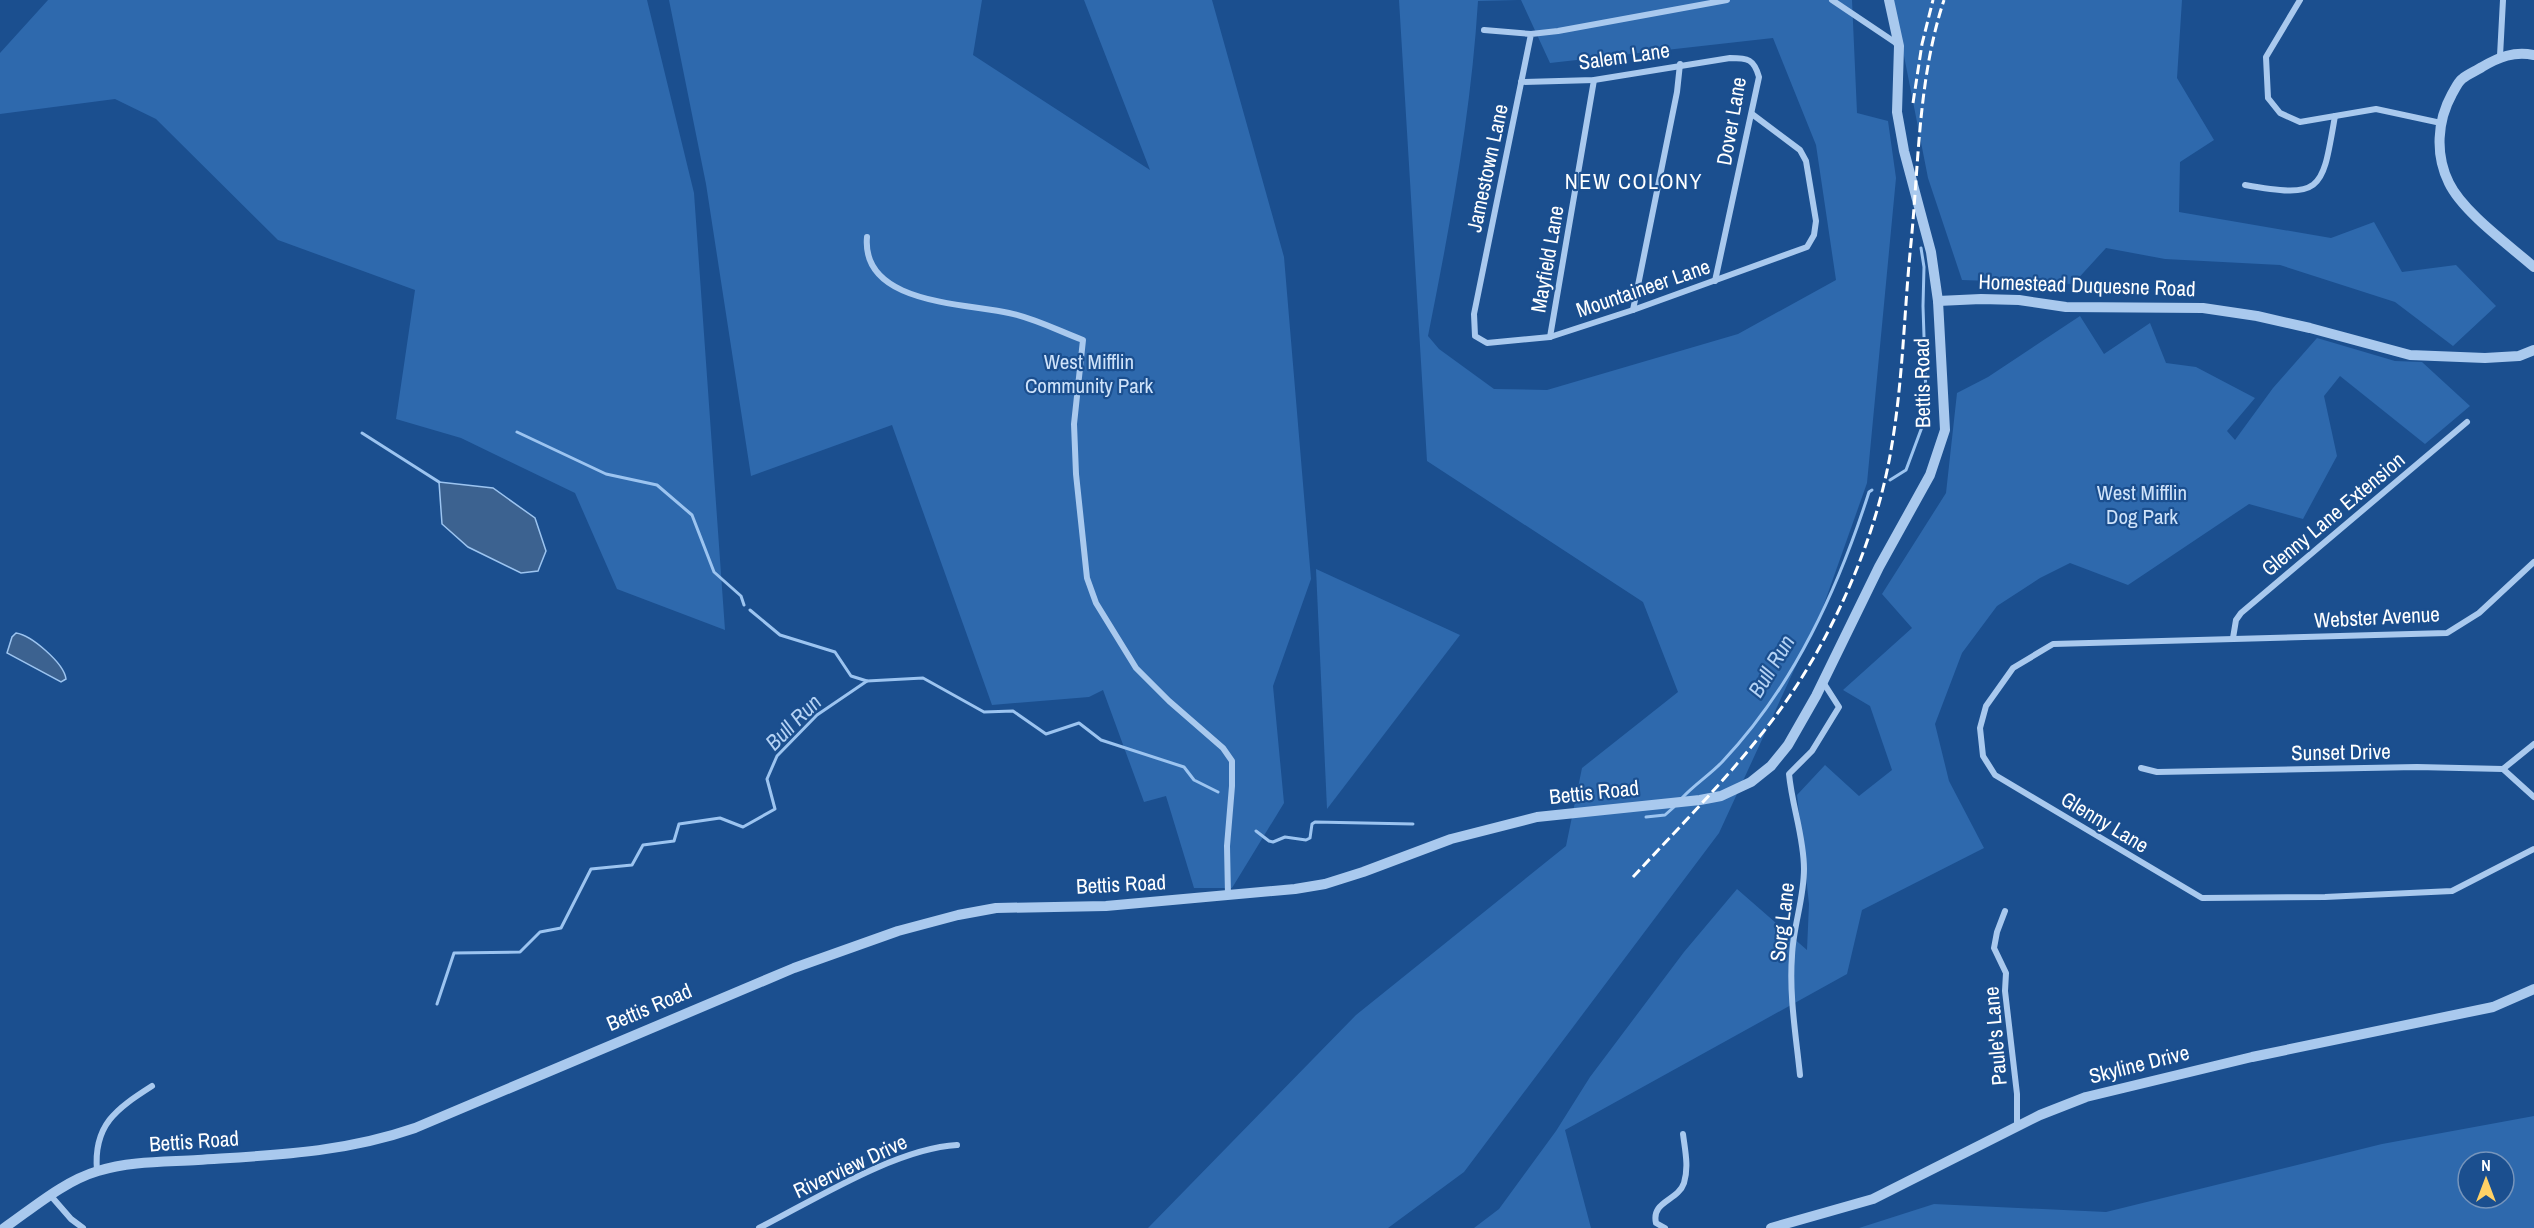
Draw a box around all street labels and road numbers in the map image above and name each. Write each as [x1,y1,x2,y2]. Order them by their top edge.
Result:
street label: Salem Lane [1576,35,1672,77]
street label: Dover Lane [1709,75,1753,167]
street label: Jamestown Lane [1459,101,1515,235]
street label: Mayfield Lane [1523,203,1571,315]
street label: Mountaineer Lane [1572,252,1714,324]
street label: Homestead Duquesne Road [1978,267,2196,303]
street label: Bettis Road [1907,338,1937,428]
street label: Glenny Lane Extension [2255,445,2411,583]
street label: Webster Avenue [2313,599,2441,635]
street label: Sunset Drive [2291,737,2391,767]
street label: Bettis Road [1548,773,1640,811]
street label: Glenny Lane [2056,784,2154,860]
street label: Bettis Road [1075,867,1167,901]
street label: Sorg Lane [1763,881,1801,963]
street label: Bettis Road [602,976,696,1038]
street label: Paule's Lane [1976,985,2014,1087]
street label: Skyline Drive [2086,1038,2192,1090]
street label: Bettis Road [148,1123,240,1159]
street label: Riverview Drive [788,1127,912,1205]

